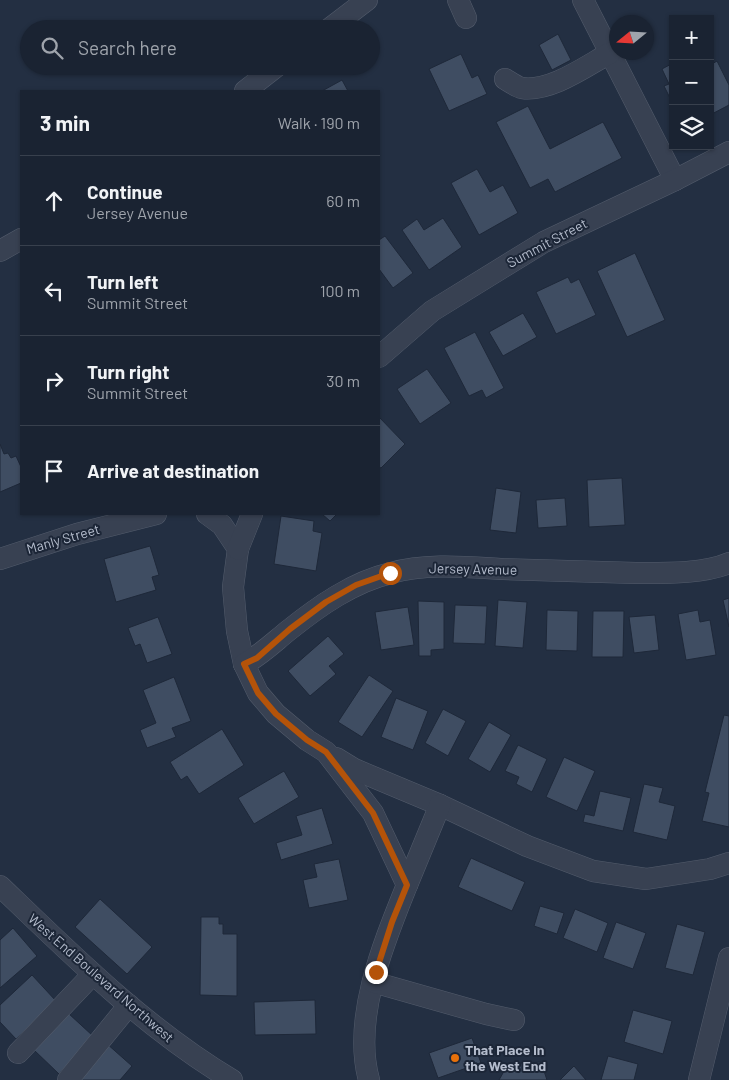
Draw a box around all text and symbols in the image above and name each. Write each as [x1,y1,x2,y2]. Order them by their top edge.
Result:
north arrow [609,15,654,60]
map controls [669,15,714,150]
button: + [669,15,714,60]
search box [20,20,380,75]
icon: search [38,34,66,62]
text: Search here [78,36,177,59]
button: − [669,60,714,105]
button: layers [669,105,714,150]
text: 3 min [40,110,90,135]
text: Walk · 190 m [278,113,360,132]
text: Continue [87,180,163,203]
icon: ahead [40,187,68,215]
text: 60 m [326,191,360,210]
text: Jersey Avenue [87,203,188,222]
street label: Summit Street [504,214,590,271]
text: Turn left [87,270,158,293]
icon: left [40,277,68,305]
text: 100 m [320,281,360,300]
text: Summit Street [87,293,188,312]
text: Turn right [87,360,169,383]
icon: right [40,367,68,395]
text: 30 m [326,371,360,390]
text: Summit Street [87,383,188,402]
icon: arrive [40,457,68,485]
text: Arrive at destination [87,459,259,482]
street label: Manly Street [24,520,101,557]
street label: Jersey Avenue [429,559,517,578]
route start [379,562,402,585]
street label: West End Boulevard Northwest [25,910,178,1046]
route end [365,961,388,984]
place label: That Place in the West End [465,1041,546,1074]
marker: That Place in the West End [449,1052,461,1064]

